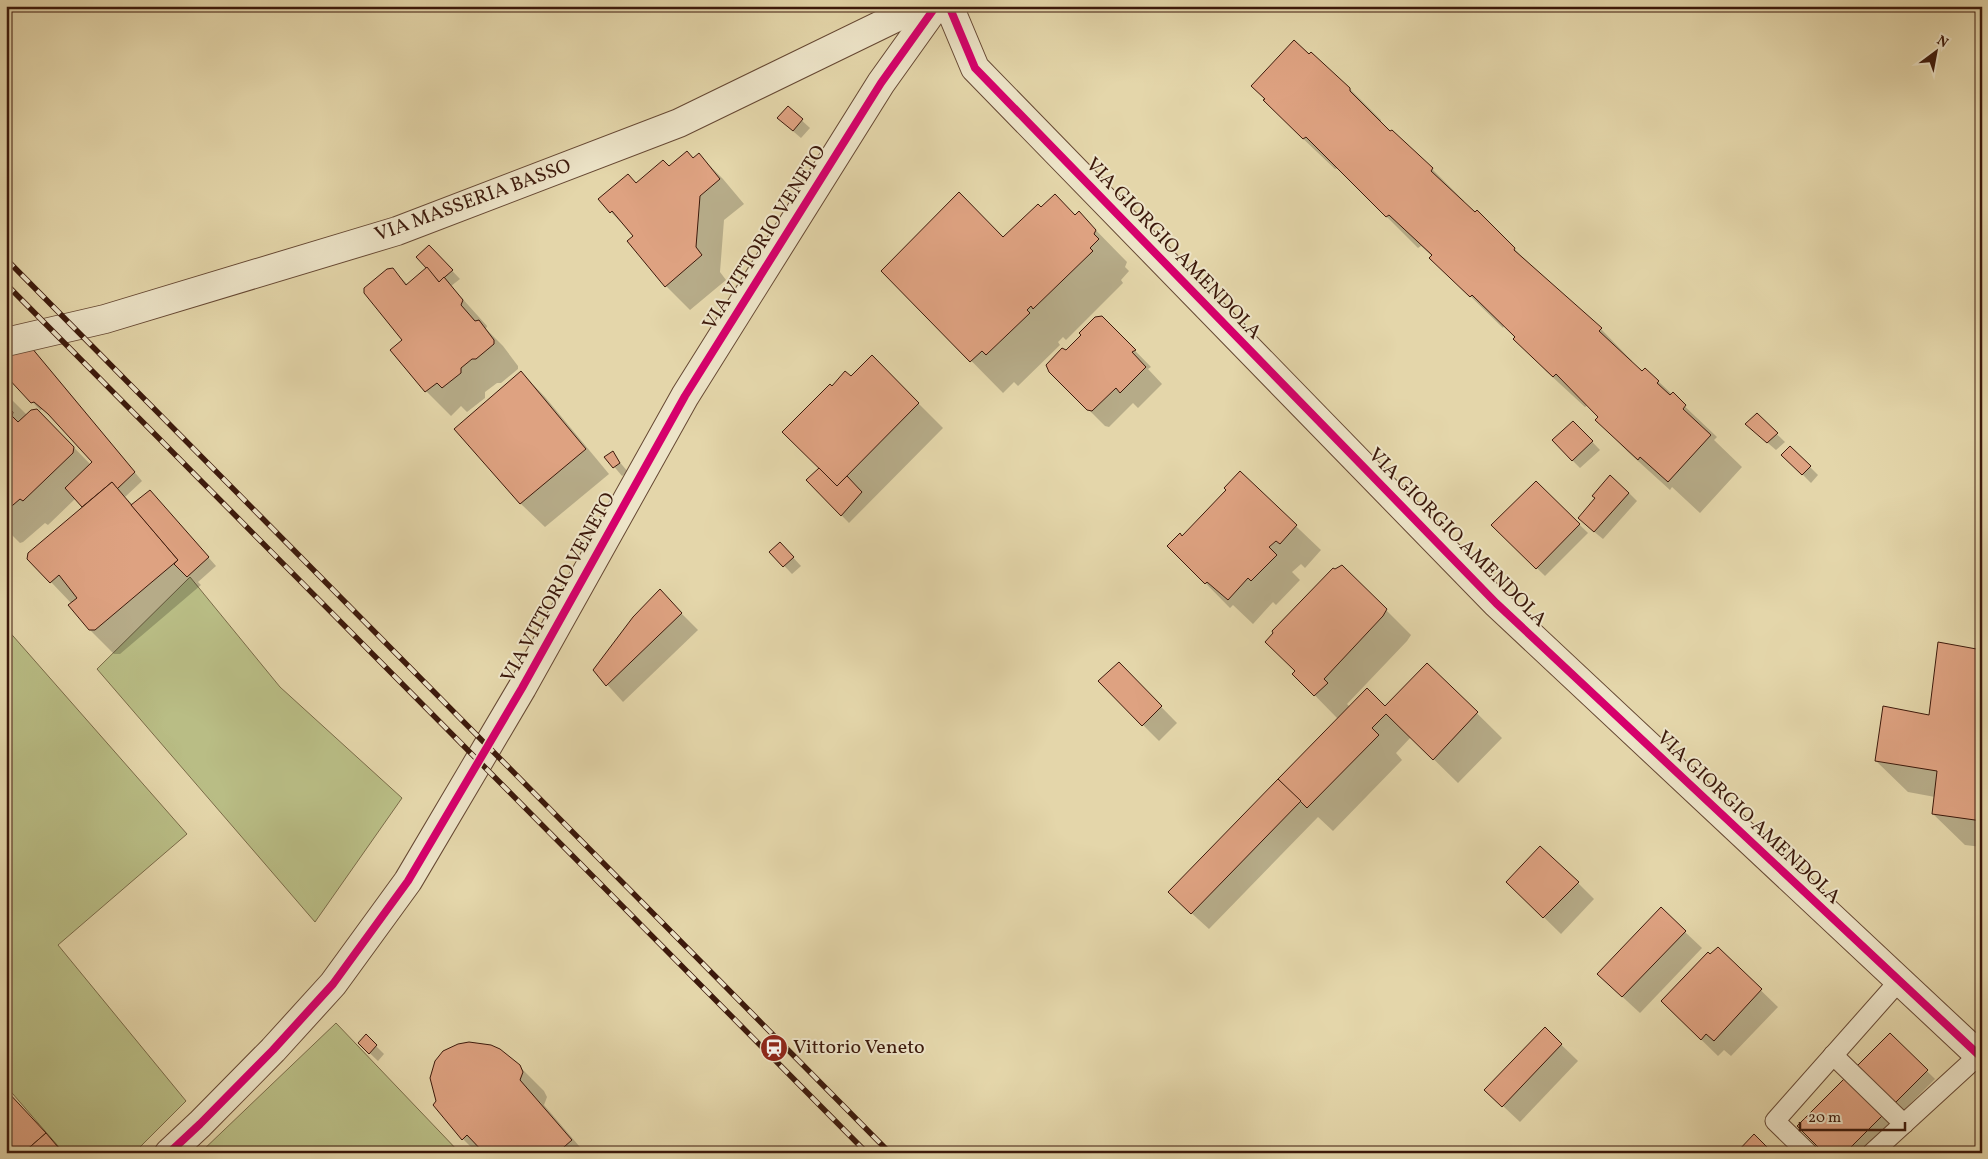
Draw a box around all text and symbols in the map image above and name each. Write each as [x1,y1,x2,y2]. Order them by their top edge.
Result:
north arrow [1910,28,1960,78]
text: N [1933,31,1951,53]
street label: VIA VITTORIO VENETO [697,140,833,336]
street label: VIA MASSERIA BASSO [371,152,575,250]
street label: VIA GIORGIO AMENDOLA [1078,152,1268,346]
street label: VIA GIORGIO AMENDOLA [1361,442,1553,634]
street label: VIA VITTORIO VENETO [495,488,623,688]
street label: VIA GIORGIO AMENDOLA [1649,725,1847,911]
station icon: Vittorio Veneto [759,1033,789,1063]
place label: Vittorio Veneto [793,1034,925,1062]
scale bar [1800,1099,1906,1131]
text: 20 m [1808,1108,1841,1129]

